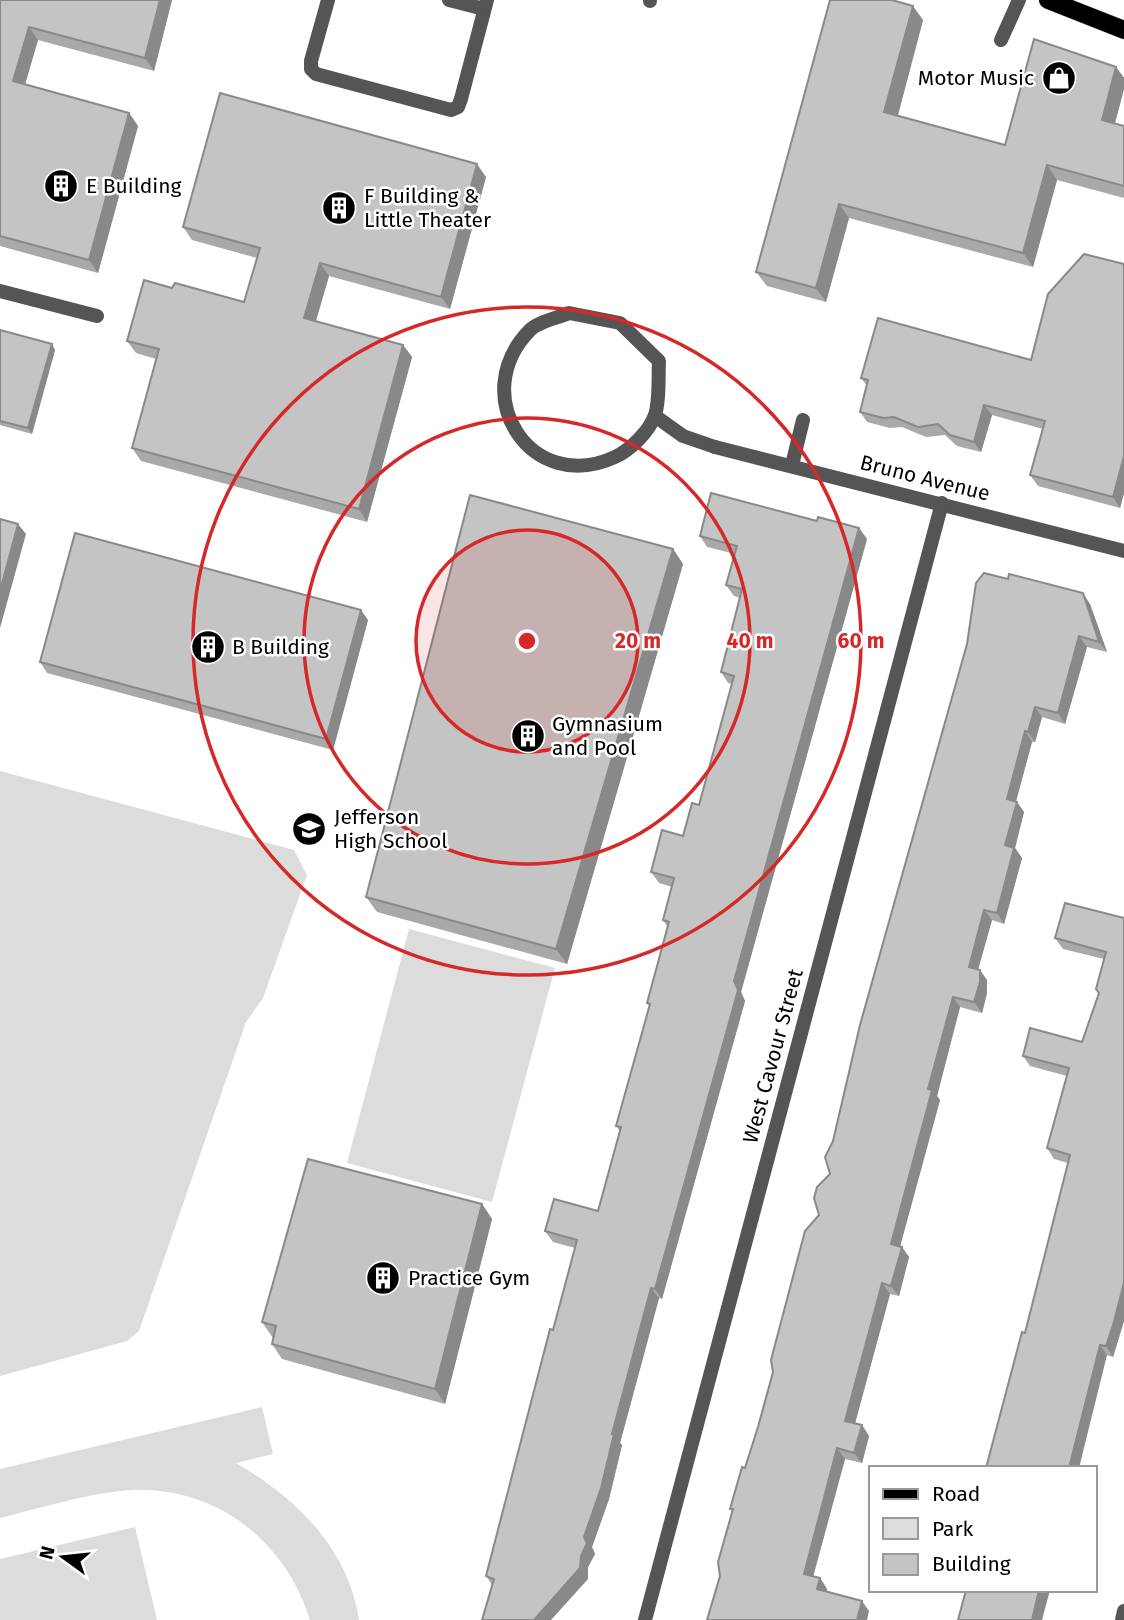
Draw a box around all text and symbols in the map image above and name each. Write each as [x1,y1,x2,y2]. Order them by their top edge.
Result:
shop icon: Motor Music [1040,59,1078,97]
place label: Motor Music [918,65,1034,91]
building icon: E Building [42,167,80,205]
place label: E Building [86,173,182,199]
place label: F Building & Little Theater [364,183,491,233]
building icon: F Building & Little Theater [320,189,358,227]
street label: Bruno Avenue [857,449,993,507]
building icon: B Building [189,628,227,666]
text: 20 m [615,628,661,654]
text: 40 m [727,628,773,654]
text: 60 m [838,628,884,654]
centre of rings [515,629,539,653]
place label: B Building [232,634,329,660]
place label: Gymnasium and Pool [552,711,663,761]
building icon: Gymnasium and Pool [509,717,547,755]
place label: Jefferson High School [334,804,447,854]
school or university icon: Jefferson High School [290,810,328,848]
street label: West Cavour Street [737,966,809,1146]
building icon: Practice Gym [364,1259,402,1297]
place label: Practice Gym [408,1265,530,1291]
legend [869,1466,1096,1592]
text: Road [932,1481,980,1507]
text: Park [932,1516,974,1542]
north arrow [28,1522,98,1592]
text: N [34,1544,60,1562]
text: Building [932,1551,1011,1577]

